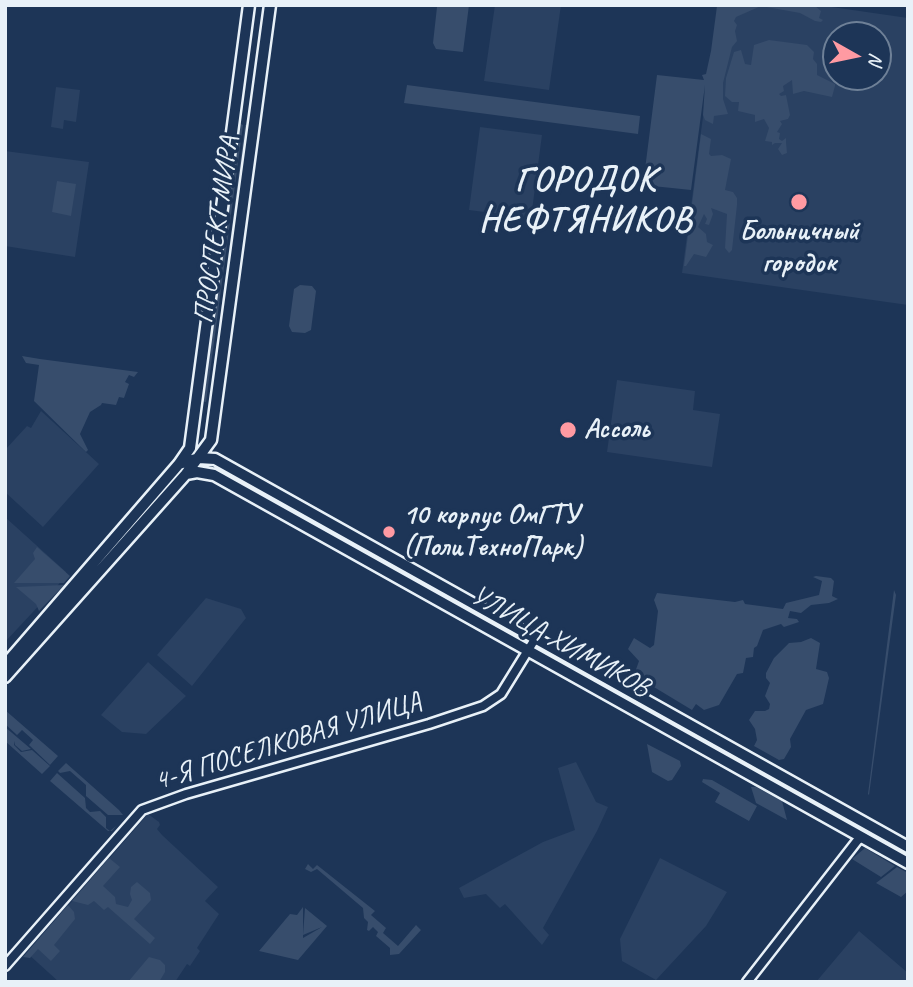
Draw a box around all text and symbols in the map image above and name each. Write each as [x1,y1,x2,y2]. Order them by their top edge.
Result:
north arrow [822,21,892,91]
text: N [863,51,889,67]
street label: ПРОСПЕКТ МИРА [187,134,247,326]
district label: ГОРОДОК НЕФТЯНИКОВ [474,160,698,242]
marker: Больничный городок [789,192,809,212]
place label: Больничный городок [739,215,859,281]
place label: Ассоль [584,413,650,447]
marker: Ассоль [558,420,578,440]
place label: 10 корпус ОмГТУ (ПолиТехноПарк) [403,499,582,565]
marker: 10 корпус ОмГТУ (ПолиТехноПарк) [381,524,397,540]
street label: УЛИЦА ХИМИКОВ [465,579,655,705]
street label: 4-Я ПОСЕЛКОВАЯ УЛИЦА [150,685,426,799]

